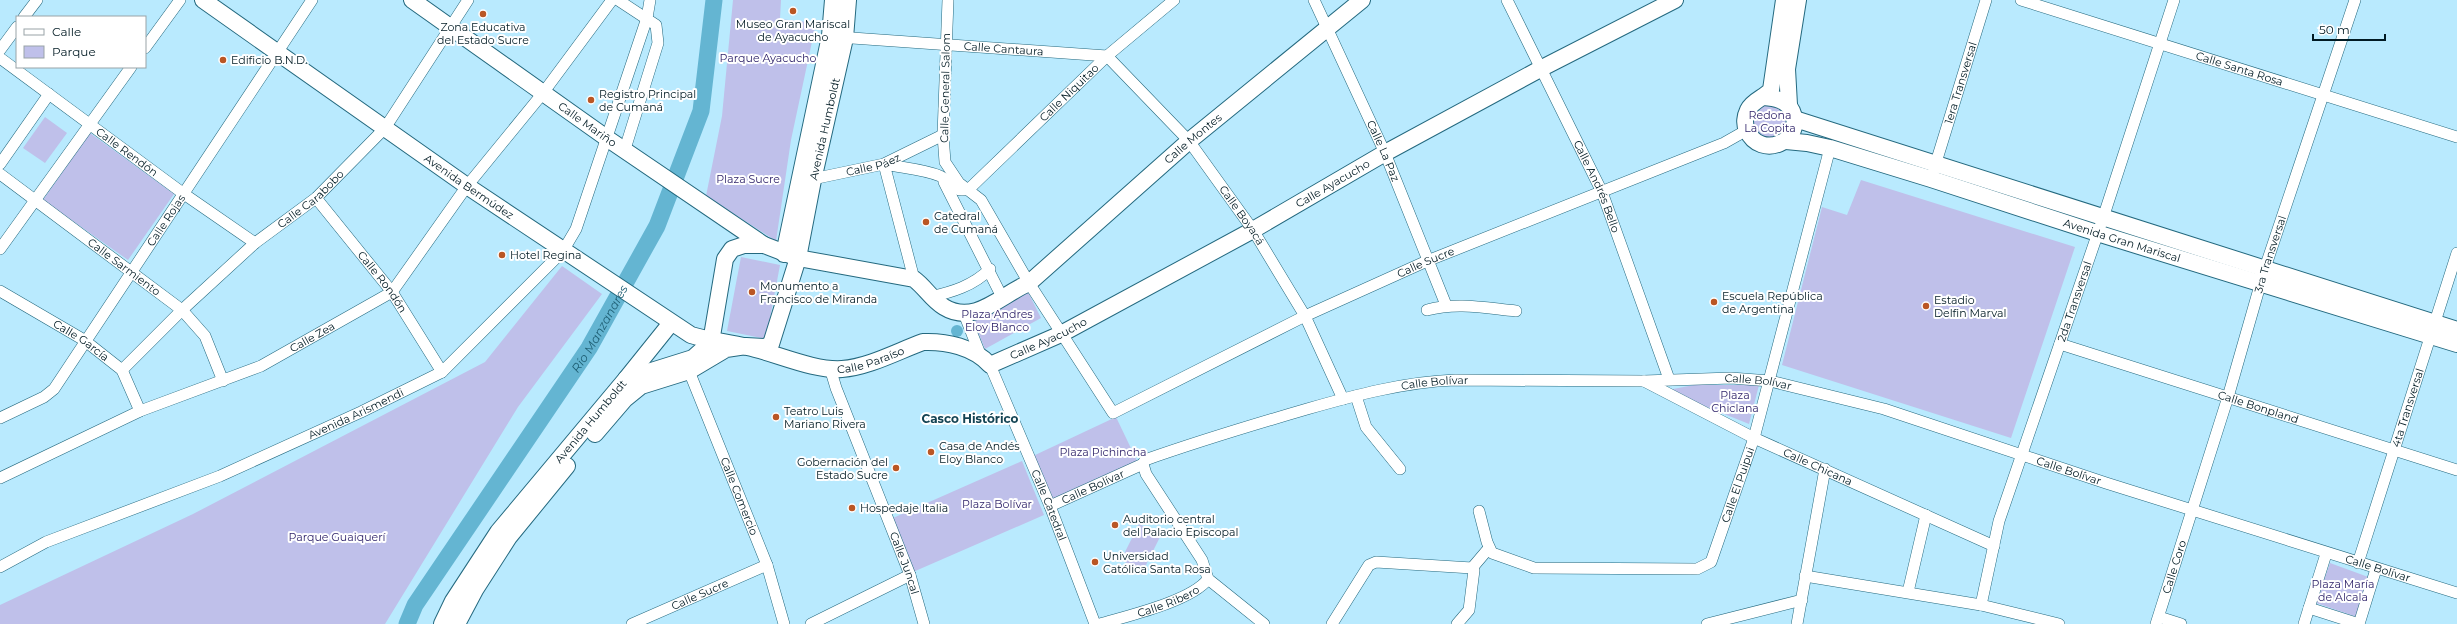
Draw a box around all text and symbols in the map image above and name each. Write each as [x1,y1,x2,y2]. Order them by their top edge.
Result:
marker: Museo Gran Mariscal de Ayacucho [788,6,798,16]
marker: Zona Educativa del Estado Sucre [478,9,488,19]
legend [16,16,146,68]
scale bar [2313,16,2385,42]
place label: Museo Gran Mariscal de Ayacucho [736,17,850,44]
place label: Zona Educativa del Estado Sucre [437,20,529,47]
text: 50 m [2319,22,2350,37]
text: Calle [52,24,81,39]
street label: Calle General Salom [937,33,953,143]
street label: Calle Cantaura [963,39,1044,58]
street label: 1era Transversal [1941,40,1980,126]
text: Parque [52,44,96,59]
street label: Calle Santa Rosa [2194,48,2285,89]
park label: Parque Ayacucho [720,51,816,65]
place label: Edificio B.N.D. [231,53,307,67]
marker: Edificio B.N.D. [218,55,228,65]
street label: Calle Niquitao [1036,61,1102,124]
street label: Avenida Humboldt [806,76,843,182]
place label: Registro Principal de Cumaná [599,87,696,114]
marker: Registro Principal de Cumaná [586,95,596,105]
street label: Calle Mariño [555,99,619,150]
park label: Redona La Copita [1744,108,1796,135]
street label: Calle Montes [1161,110,1225,167]
street label: Calle La Paz [1364,118,1403,184]
street label: Calle Rendón [93,124,161,179]
street label: Calle Andrés Bello [1570,138,1623,234]
street label: Calle Páez [845,150,903,179]
street label: Avenida Bermúdez [422,151,517,222]
street label: Calle Ayacucho [1293,156,1372,211]
street label: Calle Carabobo [275,167,347,231]
park label: Plaza Sucre [716,172,780,186]
street label: Calle Boyacá [1216,183,1268,248]
street label: Calle Rojas [144,191,188,249]
place label: Catedral de Cumaná [934,209,998,236]
street label: 3ra Transversal [2251,214,2289,295]
street label: Avenida Gran Mariscal [2062,216,2182,265]
marker: Catedral de Cumaná [921,217,931,227]
street label: Calle Sarmiento [85,235,163,299]
street label: Calle Sucre [1395,244,1457,281]
street label: Calle Rondón [355,248,410,315]
place label: Hotel Regina [510,248,582,262]
marker: Hotel Regina [497,250,507,260]
street label: 2da Transversal [2054,259,2095,343]
place label: Monumento a Francisco de Miranda [760,279,877,306]
water label: Río Manzanares [568,282,630,375]
marker: Monumento a Francisco de Miranda [747,287,757,297]
place label: Escuela República de Argentina [1722,289,1823,316]
place label: Estadio Delfin Marval [1934,293,2006,320]
marker: Escuela República de Argentina [1709,297,1719,307]
marker: Estadio Delfin Marval [1921,301,1931,311]
park label: Plaza Andres Eloy Blanco [961,307,1033,334]
street label: Calle Ayacucho [1008,314,1089,363]
street label: Calle García [51,317,112,364]
street label: Calle Zea [287,319,337,355]
street label: Calle Paraíso [837,343,906,376]
street label: 4ta Transversal [2388,367,2427,449]
street label: Calle Bolívar [1724,371,1793,393]
street label: Calle Bolívar [1400,373,1468,393]
street label: Avenida Humboldt [552,376,630,466]
street label: Avenida Arismendi [306,385,406,442]
park label: Plaza Chiclana [1711,388,1759,415]
street label: Calle Bonpland [2216,388,2300,426]
place label: Teatro Luis Mariano Rivera [784,404,866,431]
district label: Casco Histórico [922,411,1019,426]
marker: Teatro Luis Mariano Rivera [771,412,781,422]
place label: Casa de Andés Eloy Blanco [939,439,1020,466]
park label: Plaza Pichincha [1059,445,1147,459]
street label: Calle El Puipui [1718,445,1757,524]
street label: Calle Chicana [1781,445,1855,488]
marker: Casa de Andés Eloy Blanco [926,447,936,457]
street label: Calle Bolívar [2035,453,2103,488]
street label: Calle Comercio [717,455,761,537]
place label: Gobernación del Estado Sucre [797,455,888,482]
marker: Gobernación del Estado Sucre [891,463,901,473]
street label: Calle Bolívar [1059,466,1126,507]
street label: Calle Catedral [1028,467,1070,543]
park label: Plaza Bolívar [962,497,1032,511]
place label: Hospedaje Italia [860,501,948,515]
marker: Hospedaje Italia [847,503,857,513]
place label: Auditorio central del Palacio Episcopal [1123,512,1238,539]
marker: Auditorio central del Palacio Episcopal [1110,520,1120,530]
park label: Parque Guaiquerí [289,530,387,544]
street label: Calle Juncal [887,530,922,596]
street label: Calle Coro [2159,538,2189,595]
place label: Universidad Católica Santa Rosa [1103,549,1211,576]
street label: Calle Bolívar [2344,551,2412,585]
marker: Universidad Católica Santa Rosa [1090,557,1100,567]
street label: Calle Sucre [669,576,731,613]
park label: Plaza María de Alcala [2311,577,2375,604]
street label: Calle Ribero [1135,582,1202,620]

